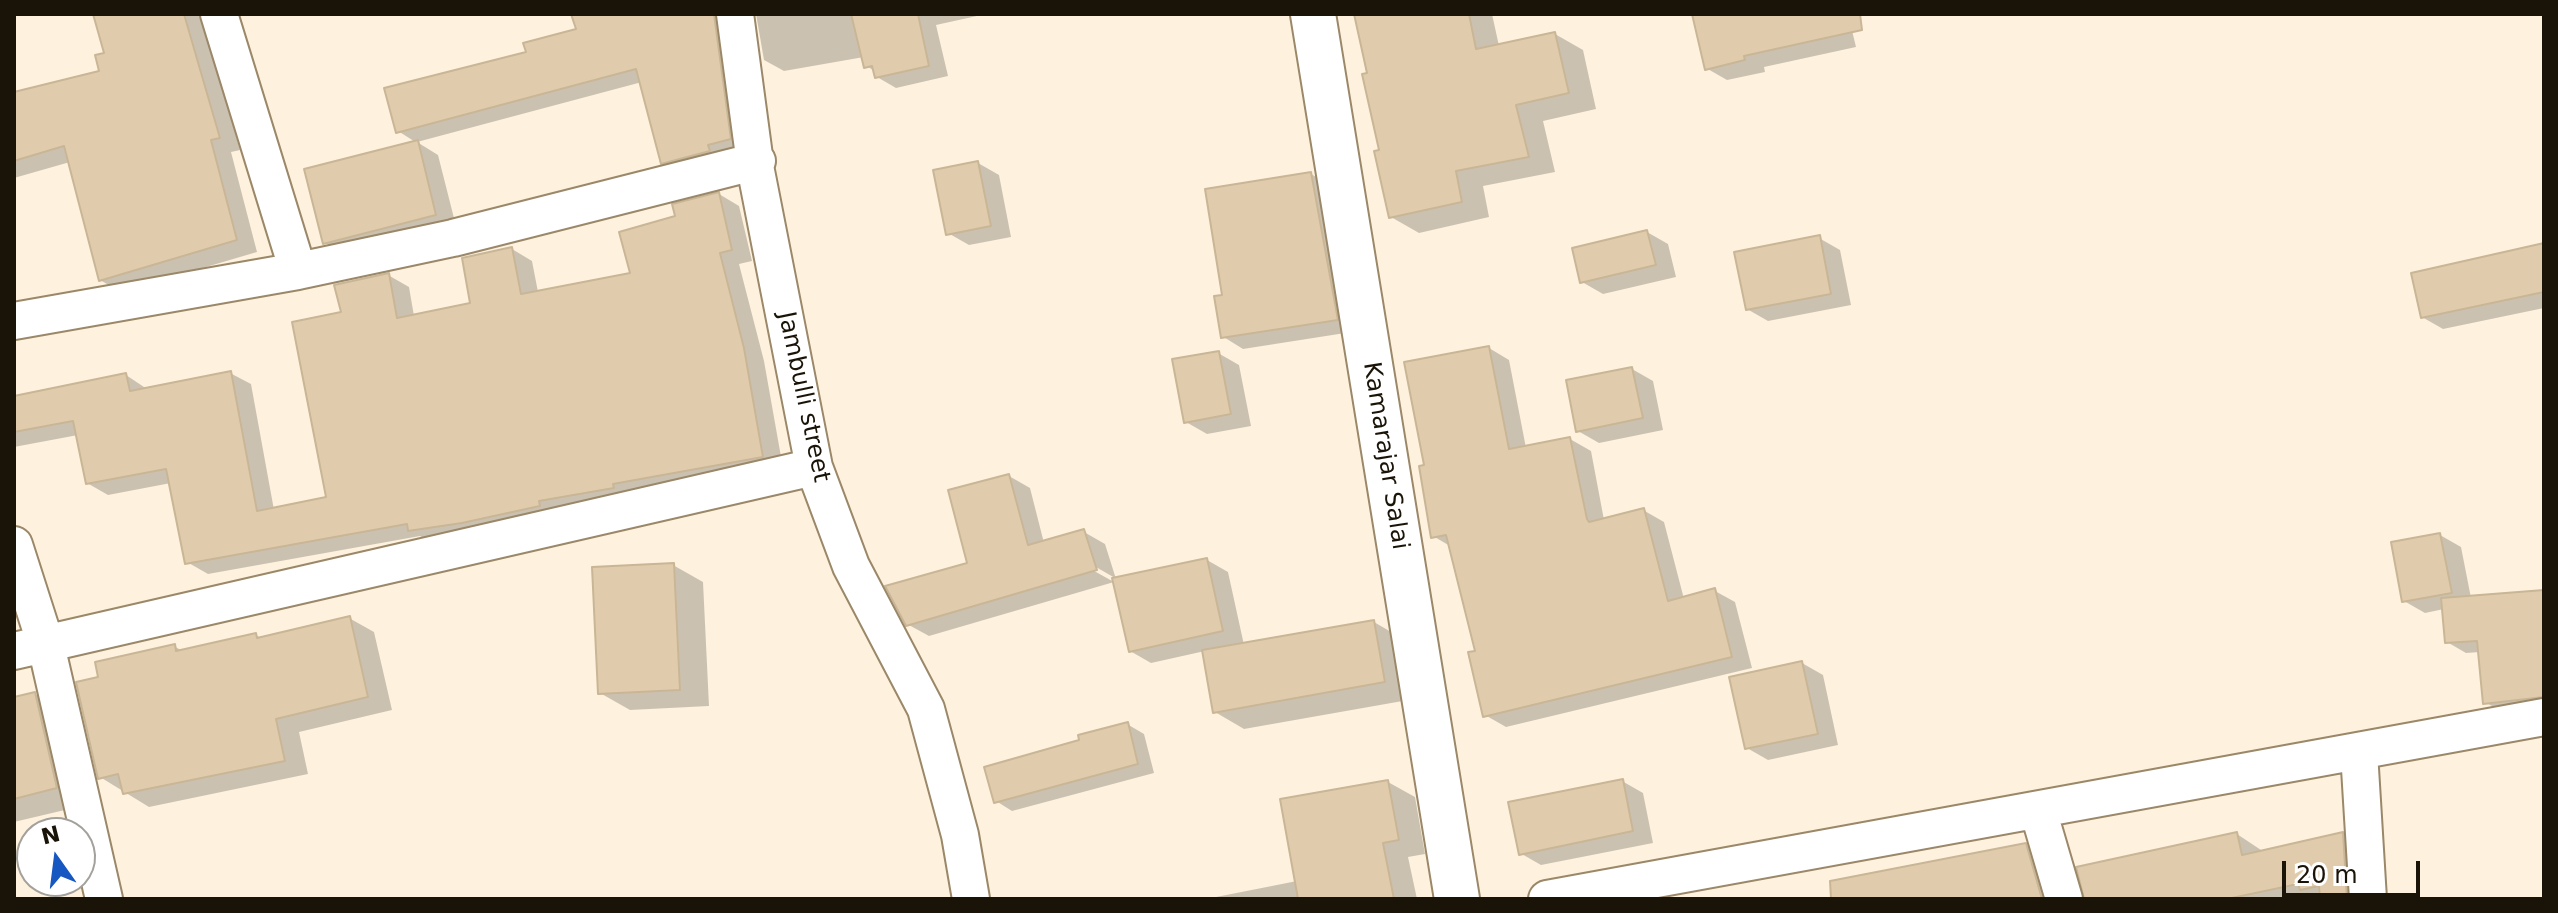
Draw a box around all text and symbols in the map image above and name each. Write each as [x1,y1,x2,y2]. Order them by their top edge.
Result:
street label: Jambulli street [771,309,835,485]
street label: Kamarajar Salai [1356,360,1414,552]
north arrow [16,817,96,897]
text: N [39,821,63,850]
scale bar [2286,845,2424,895]
text: 20 m [2296,861,2358,889]

